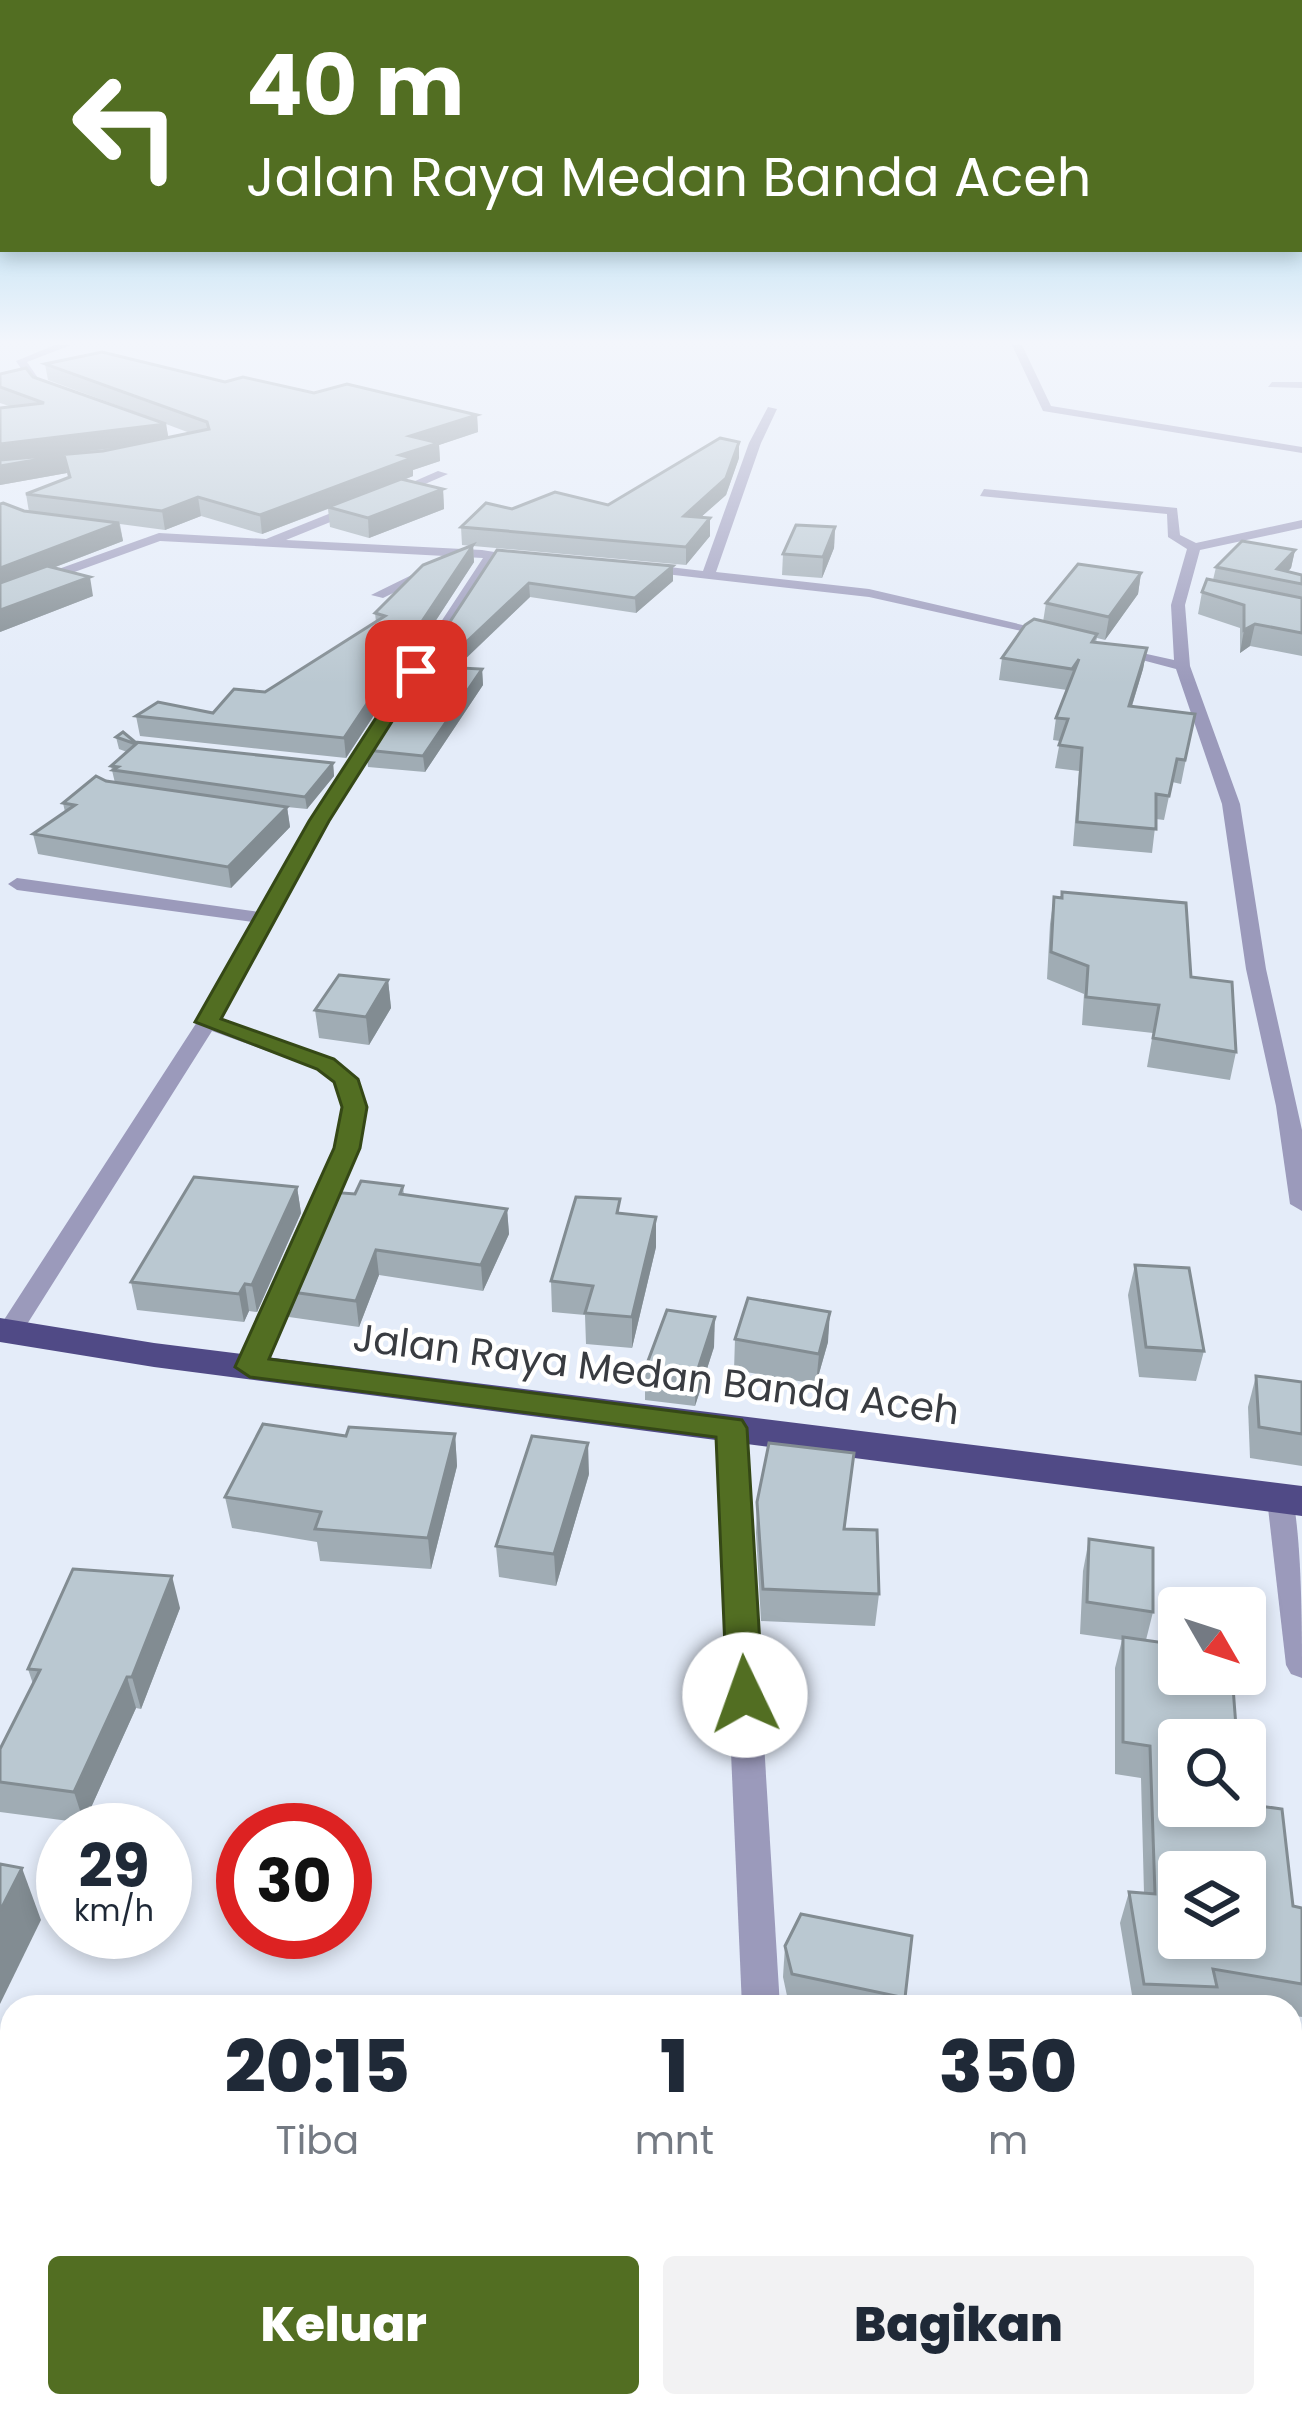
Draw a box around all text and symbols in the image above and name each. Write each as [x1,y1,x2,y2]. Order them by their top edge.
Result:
text: 40 m [246,27,464,144]
icon: left [48,48,204,204]
text: Jalan Raya Medan Banda Aceh [246,139,1091,215]
pin [365,620,467,722]
icon: arrive [383,638,449,704]
street label: Jalan Raya Medan Banda Aceh [350,1310,962,1438]
north arrow [1158,1587,1266,1695]
map controls [1158,1587,1266,1959]
position arrow [682,1632,808,1758]
button: search [1158,1719,1266,1827]
speed limit sign: 30 [216,1803,372,1959]
text: 29 [78,1824,150,1908]
button: layers [1158,1851,1266,1959]
text: km/h [74,1889,154,1932]
text: 20:15 [225,2016,410,2117]
text: 1 [660,2016,688,2117]
text: 350 [939,2016,1077,2117]
text: Tiba [276,2113,359,2168]
text: mnt [635,2113,714,2168]
text: m [988,2113,1028,2168]
button: Keluar [48,2256,639,2394]
button: Bagikan [663,2256,1254,2394]

